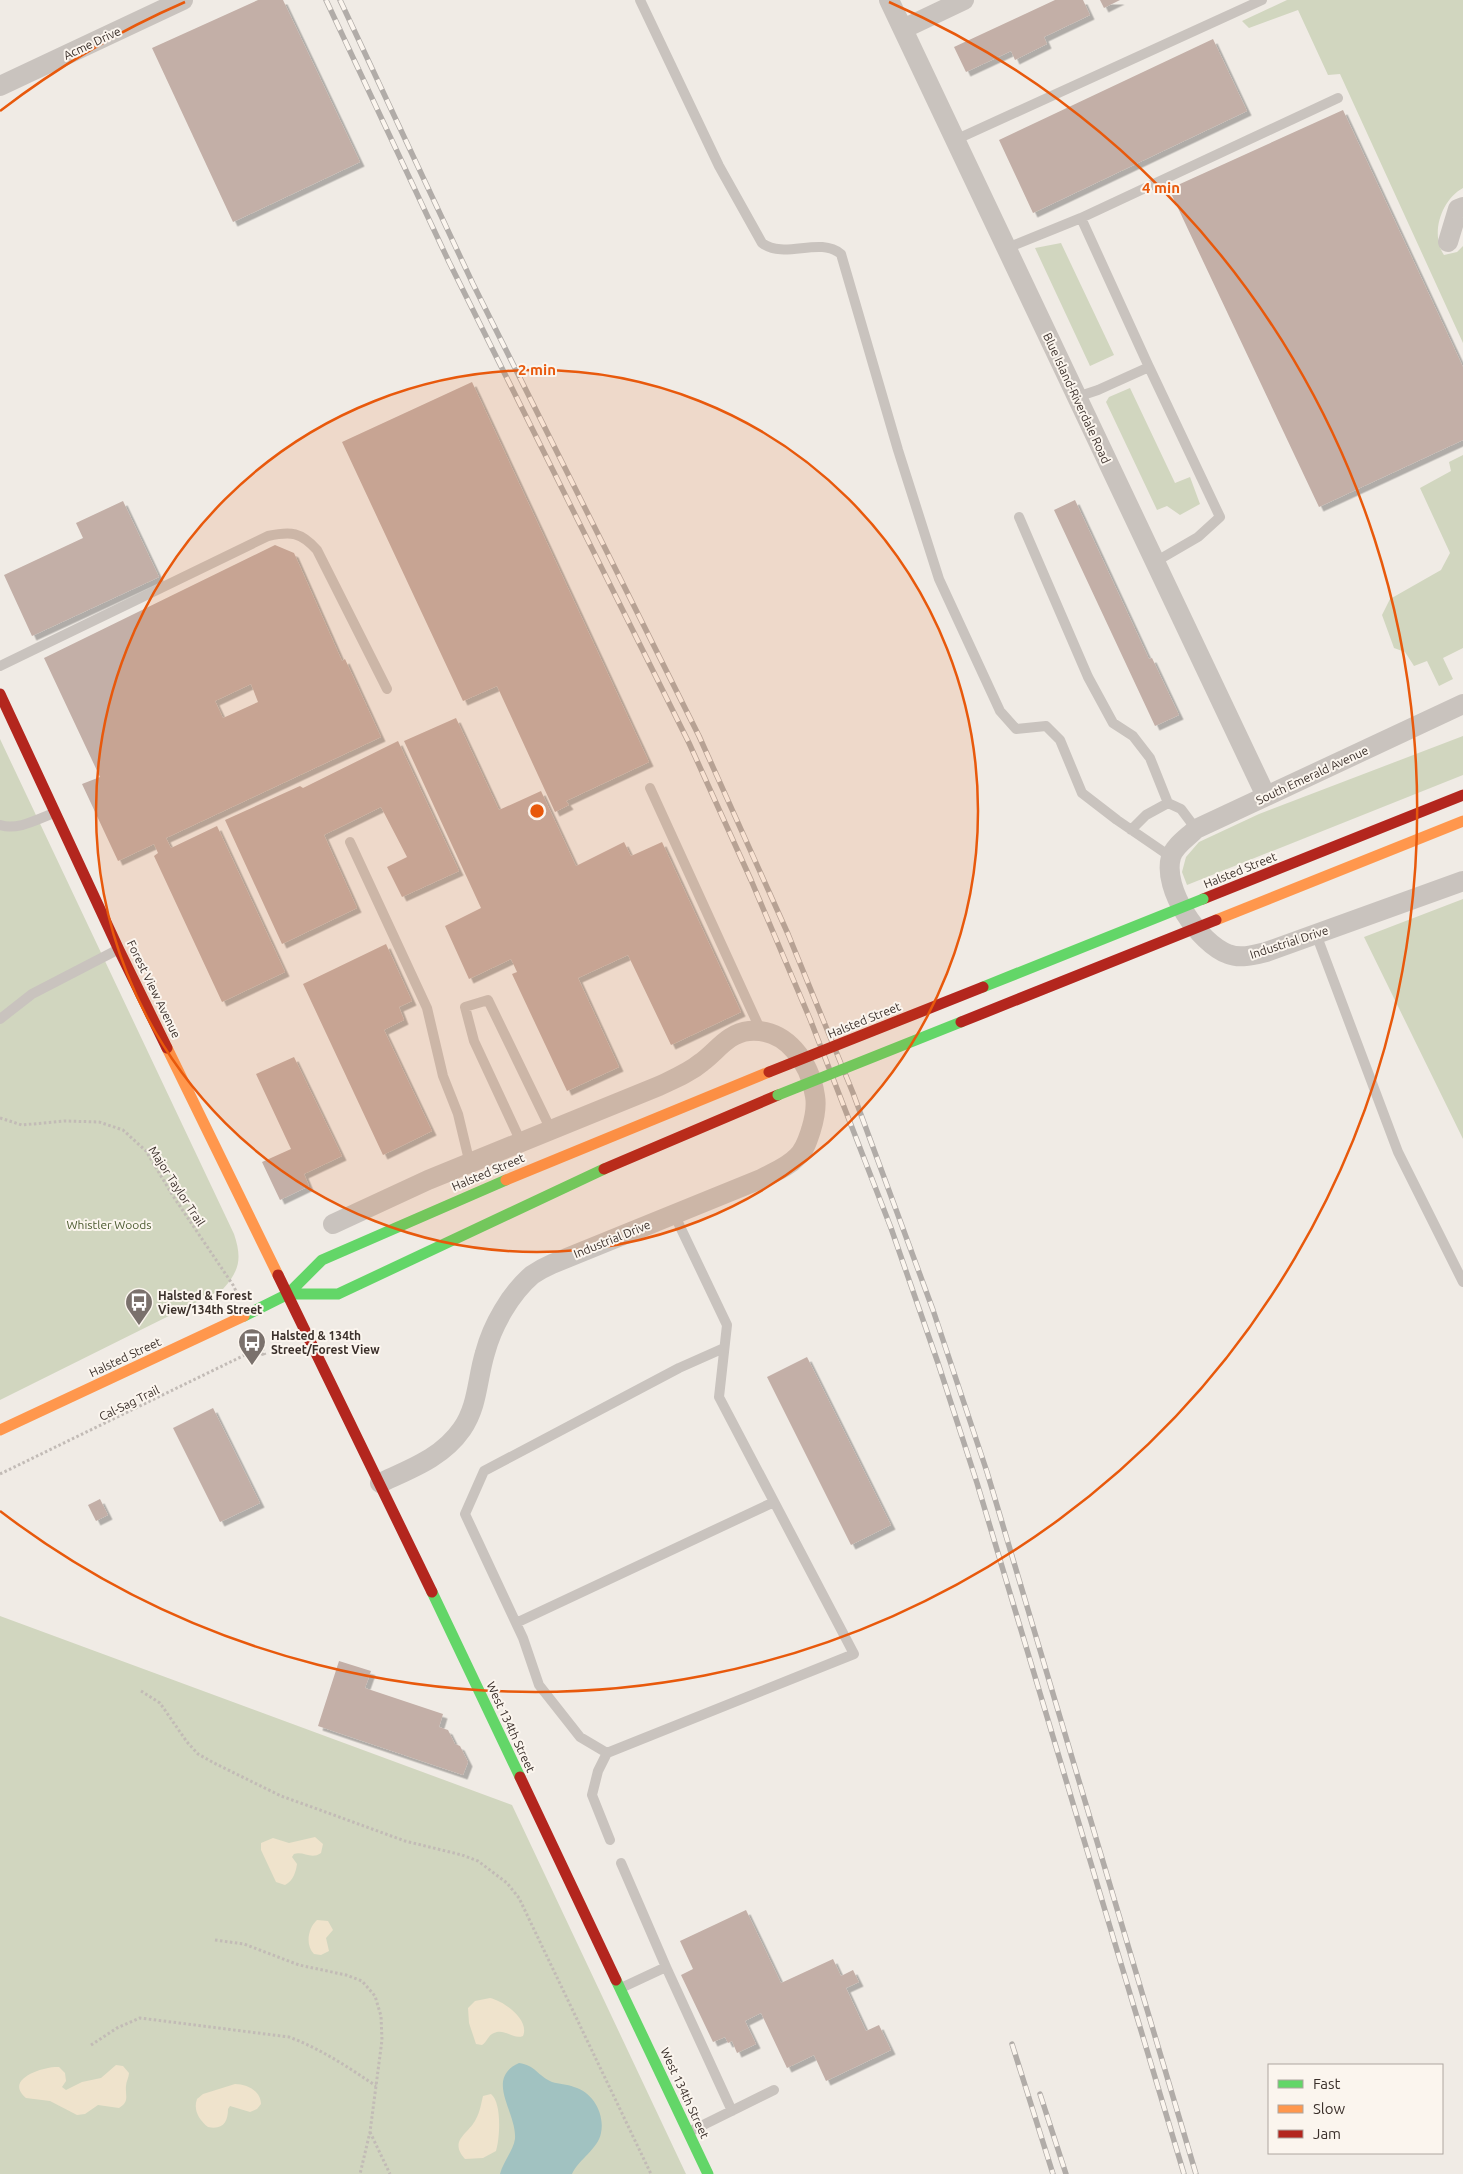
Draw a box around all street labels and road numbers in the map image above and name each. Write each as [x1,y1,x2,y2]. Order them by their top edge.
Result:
street label: Acme Drive [61,24,123,62]
street label: Blue Island-Riverdale Road [1041,331,1113,465]
street label: South Emerald Avenue [1254,743,1370,807]
street label: Halsted Street [1202,849,1279,891]
street label: Industrial Drive [1248,923,1330,961]
street label: Forest View Avenue [125,938,183,1040]
street label: Halsted Street [826,999,903,1041]
street label: Major Taylor Trail [146,1144,208,1228]
street label: Halsted Street [450,1151,526,1193]
street label: Industrial Drive [572,1218,652,1260]
street label: Halsted Street [87,1335,163,1379]
street label: Cal-Sag Trail [97,1383,161,1423]
street label: West 134th Street [484,1680,538,1775]
street label: West 134th Street [658,2046,712,2141]

